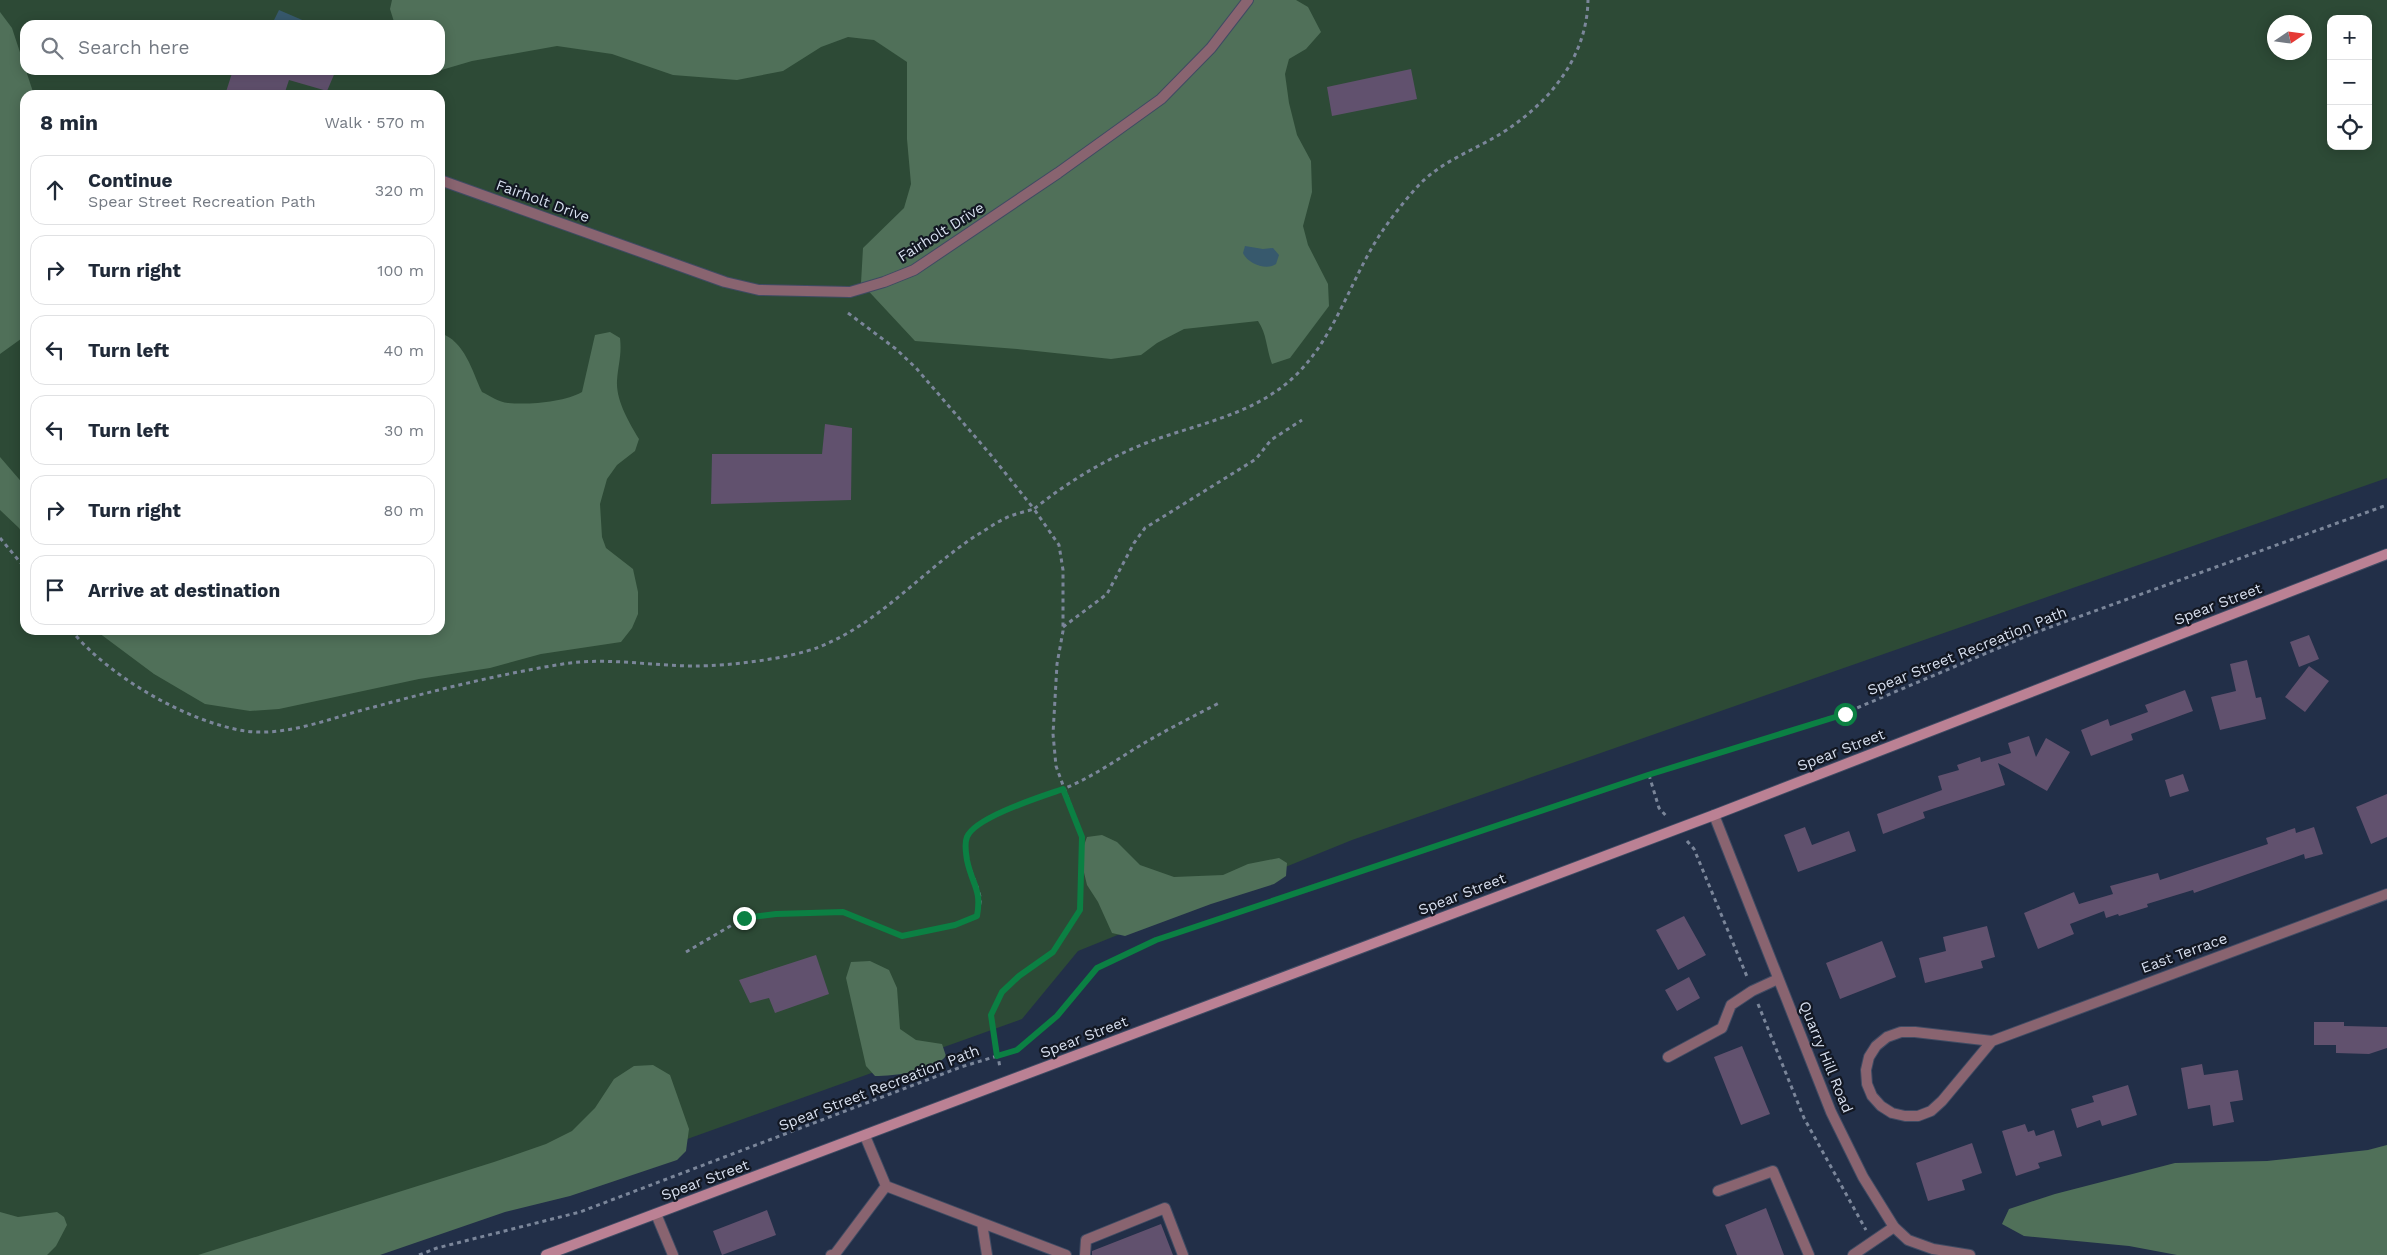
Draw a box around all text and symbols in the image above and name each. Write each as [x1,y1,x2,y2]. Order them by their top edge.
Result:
north arrow [2267,15,2312,60]
map controls [2327,15,2372,150]
button: + [2327,15,2372,60]
search box [20,20,445,75]
icon: search [38,34,66,62]
text: Search here [78,36,189,59]
button: − [2327,60,2372,105]
button: locate [2327,105,2372,150]
text: 8 min [40,110,98,135]
text: Walk · 570 m [324,113,425,132]
text: Continue [88,169,172,192]
icon: ahead [41,176,69,204]
street label: Fairholt Drive [494,176,592,226]
text: 320 m [375,181,424,200]
text: Spear Street Recreation Path [88,192,316,211]
street label: Fairholt Drive [895,198,987,266]
icon: right [41,256,69,284]
text: Turn right [88,259,181,282]
text: 100 m [377,261,424,280]
icon: left [41,336,69,364]
text: Turn left [88,339,169,362]
text: 40 m [384,341,424,360]
icon: left [41,416,69,444]
text: Turn left [88,419,169,442]
text: 30 m [384,421,424,440]
icon: right [41,496,69,524]
text: Turn right [88,499,181,522]
text: 80 m [383,501,424,520]
icon: arrive [41,576,69,604]
text: Arrive at destination [88,579,280,602]
street label: Spear Street [2172,579,2265,629]
street label: Spear Street Recreation Path [1865,603,2069,699]
route start [1834,703,1857,726]
street label: Spear Street [1795,725,1888,775]
street label: Spear Street [1416,869,1509,919]
route end [733,907,756,930]
street label: East Terrace [2138,929,2230,977]
street label: Quarry Hill Road [1795,998,1857,1116]
street label: Spear Street [1038,1012,1131,1062]
street label: Spear Street Recreation Path [776,1041,982,1135]
street label: Spear Street [659,1156,752,1204]

